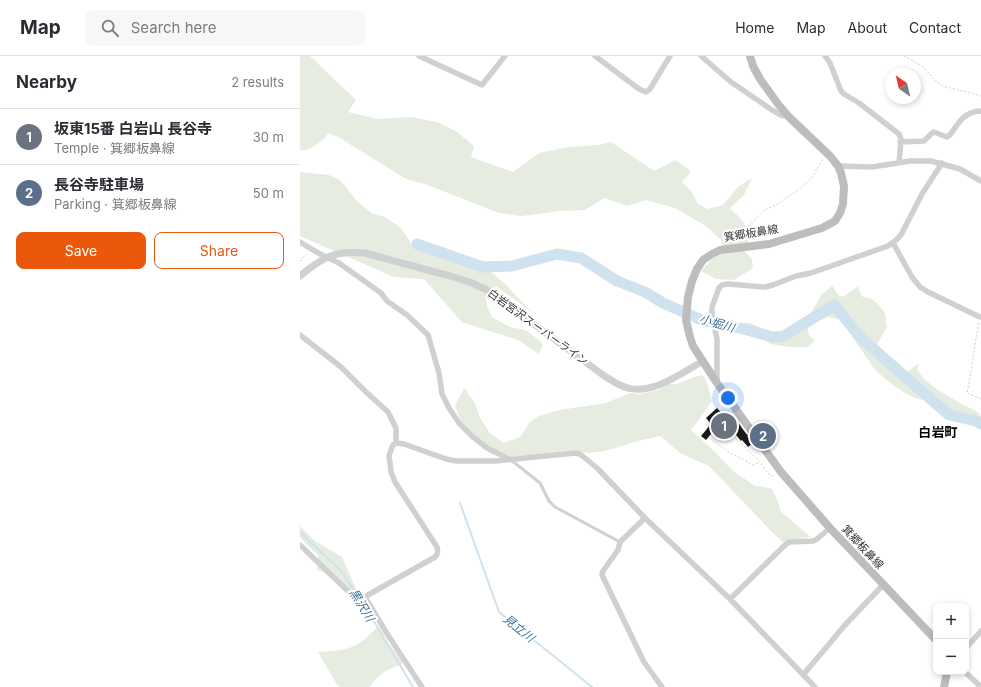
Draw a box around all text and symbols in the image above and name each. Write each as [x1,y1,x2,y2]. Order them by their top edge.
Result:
search box [85,10,365,46]
text: Map [20,16,61,39]
icon: search [99,17,121,39]
text: Search here [131,18,216,37]
text: Home [735,19,774,36]
text: Map [796,19,826,36]
text: About [848,19,887,36]
text: Contact [909,19,961,36]
north arrow [885,68,921,104]
text: Nearby [16,72,77,92]
text: 2 results [231,74,284,90]
text: 坂東15番 白岩山 長谷寺 [54,119,212,138]
text: 1 [26,129,32,145]
text: 30 m [253,129,284,145]
text: Temple · 箕郷板鼻線 [54,140,175,156]
text: 長谷寺駐車場 [54,175,144,194]
text: 2 [25,185,33,201]
text: 50 m [253,185,284,201]
text: Parking · 箕郷板鼻線 [54,196,177,212]
street label: 箕郷板鼻線 [723,222,779,244]
button: Save [16,232,146,269]
button: Share [154,232,284,269]
street label: 白岩宮沢スーパーライン [485,286,591,368]
water label: 小堀川 [698,311,738,336]
your location [718,388,738,408]
pin: 1 [711,411,737,441]
pin: 2 [750,421,776,451]
district label: 白岩町 [918,424,958,440]
street label: 箕郷板鼻線 [839,522,887,572]
water label: 黒沢川 [346,586,379,626]
map controls [933,603,969,675]
button: + [933,603,969,639]
water label: 見立川 [500,611,539,646]
button: − [933,639,969,675]

